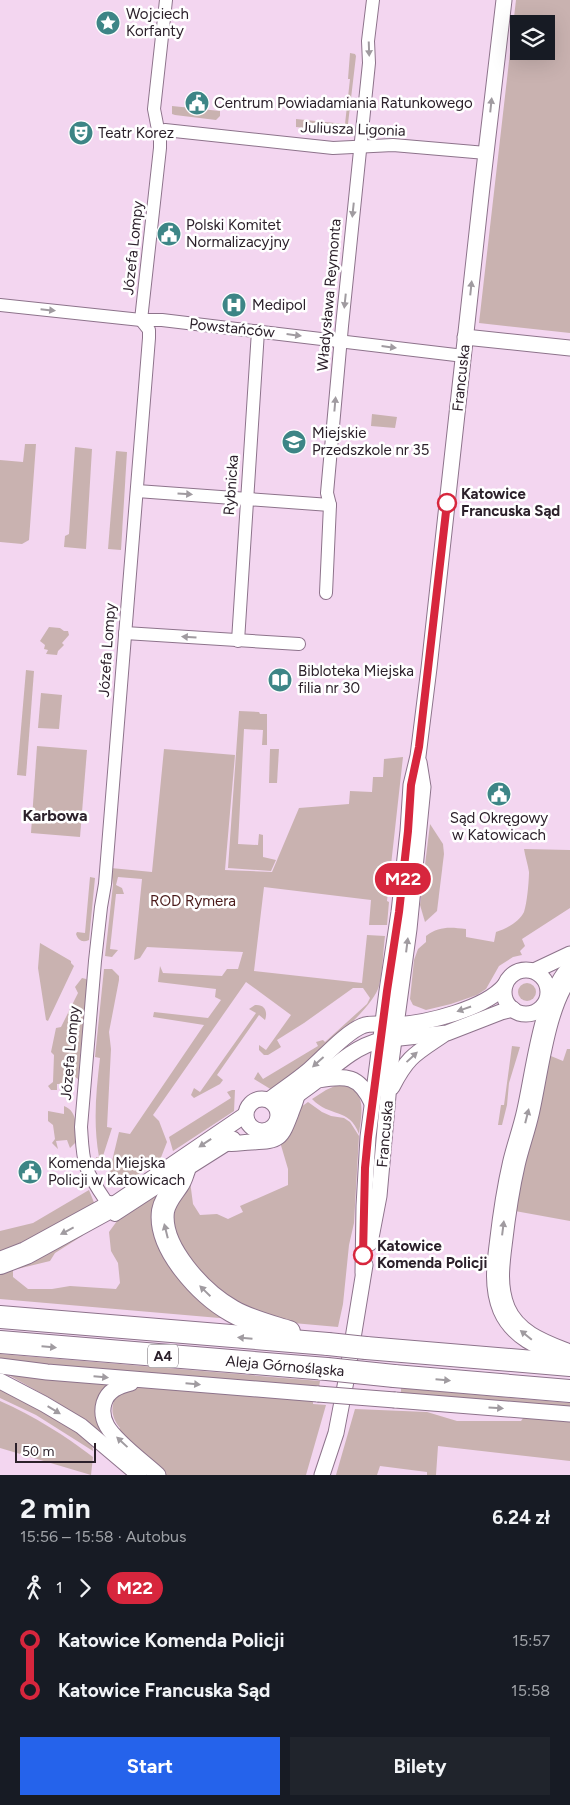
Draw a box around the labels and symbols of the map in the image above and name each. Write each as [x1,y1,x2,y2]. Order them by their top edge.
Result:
place label: Wojciech Korfanty [126,5,189,40]
place icon: Wojciech Korfanty [95,10,121,36]
one-way arrow [365,41,373,57]
public building icon: Centrum Powiadamiania Ratunkowego [184,90,210,116]
place label: Centrum Powiadamiania Ratunkowego [214,94,473,112]
one-way arrow [487,96,495,112]
street label: Juliusza Ligonia [300,118,406,140]
theatre icon: Teatr Korez [68,120,94,146]
place label: Teatr Korez [98,124,174,142]
street label: Józefa Lompy [119,200,147,296]
one-way arrow [349,202,357,218]
place label: Polski Komitet Normalizacyjny [186,216,290,251]
street label: Władysława Reymonta [313,218,345,372]
public building icon: Polski Komitet Normalizacyjny [156,221,182,247]
one-way arrow [467,280,475,296]
hospital icon: Medipol [221,292,247,318]
one-way arrow [340,293,348,309]
place label: Medipol [252,296,306,314]
one-way arrow [41,306,57,314]
street label: Powstańców [188,315,276,341]
one-way arrow [286,331,302,339]
one-way arrow [382,343,398,351]
street label: Francuska [449,344,473,412]
one-way arrow [332,396,340,412]
place label: Miejskie Przedszkole nr 35 [312,424,429,459]
school or university icon: Miejskie Przedszkole nr 35 [281,429,307,455]
street label: Rybnicka [220,454,242,516]
place label: Katowice Francuska Sąd [461,485,560,520]
one-way arrow [178,490,194,498]
marker: Katowice Francuska Sąd [437,493,457,513]
street label: Józefa Lompy [95,602,119,698]
one-way arrow [181,633,197,641]
place label: Bibloteka Miejska filia nr 30 [298,662,414,697]
library icon: Bibloteka Miejska filia nr 30 [267,667,293,693]
public building icon: Sąd Okręgowy w Katowicach [486,781,512,807]
district label: Karbowa [23,806,87,825]
place label: Sąd Okręgowy w Katowicach [450,809,548,844]
line badge: M22 [374,863,432,895]
park label: ROD Rymera [150,892,236,910]
one-way arrow [403,937,411,953]
street label: Józefa Lompy [57,1005,83,1101]
one-way arrow [456,1006,471,1014]
one-way arrow [405,1051,417,1063]
one-way arrow [312,1056,325,1067]
street label: Francuska [373,1100,397,1168]
one-way arrow [523,1109,531,1124]
one-way arrow [198,1138,212,1148]
place label: Komenda Miejska Policji w Katowicach [48,1154,185,1189]
public building icon: Komenda Miejska Policji w Katowicach [17,1159,43,1185]
one-way arrow [499,1220,507,1236]
one-way arrow [161,1223,169,1238]
one-way arrow [60,1227,75,1235]
place label: Katowice Komenda Policji [377,1237,487,1272]
marker: Katowice Komenda Policji [353,1245,373,1265]
one-way arrow [199,1285,211,1297]
one-way arrow [520,1330,533,1341]
one-way arrow [237,1333,253,1341]
one-way arrow [41,1343,57,1351]
road number: A4 [148,1344,178,1368]
street label: Aleja Górnośląska [225,1352,345,1380]
one-way arrow [93,1373,109,1381]
one-way arrow [435,1376,451,1384]
one-way arrow [185,1381,201,1389]
one-way arrow [47,1405,60,1414]
one-way arrow [489,1405,505,1413]
one-way arrow [116,1436,128,1448]
scale bar [15,1440,96,1463]

